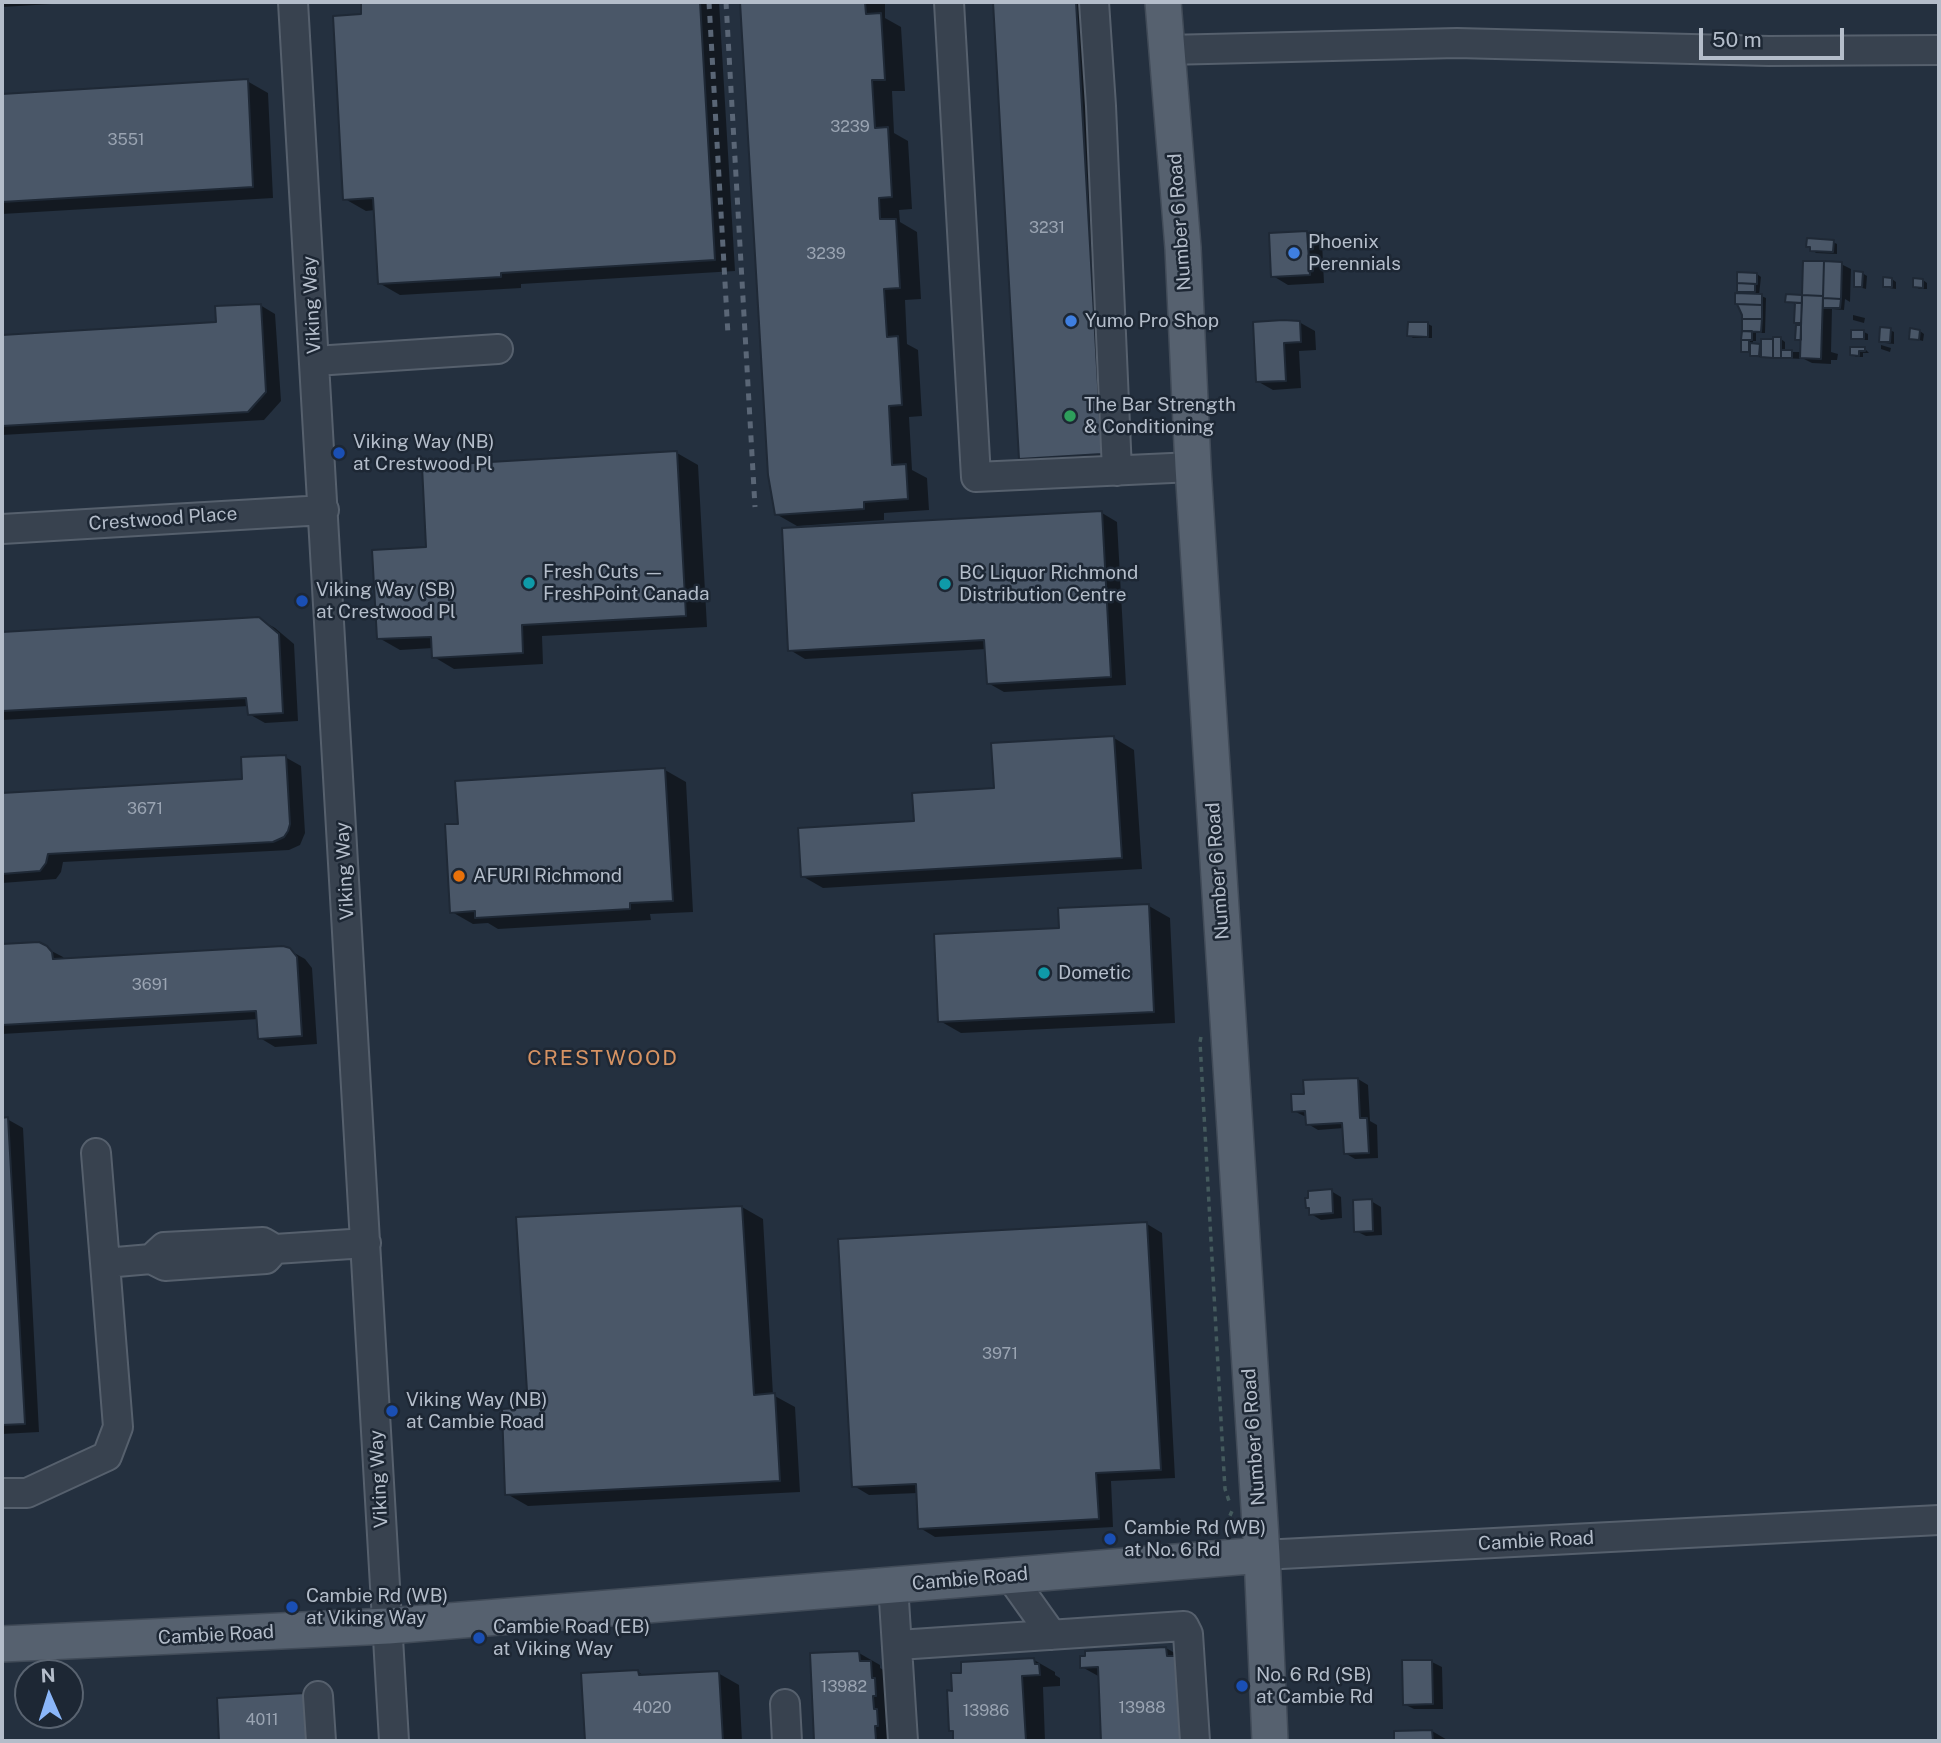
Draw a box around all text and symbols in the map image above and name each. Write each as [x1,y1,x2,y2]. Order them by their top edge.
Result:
scale bar [1703,14,1848,58]
text: 50 m [1712,27,1762,52]
house number: 3239 [830,117,870,137]
house number: 3551 [107,130,145,150]
street label: Number 6 Road [1164,153,1196,291]
house number: 3231 [1029,218,1065,238]
place label: Phoenix Perennials [1308,231,1401,275]
house number: 3239 [806,244,846,264]
marker: Phoenix Perennials [1286,245,1302,261]
street label: Viking Way [298,255,326,355]
place label: Yumo Pro Shop [1085,310,1219,332]
marker: Yumo Pro Shop [1063,313,1079,329]
place label: The Bar Strength & Conditioning [1084,394,1236,438]
marker: The Bar Strength & Conditioning [1062,408,1078,424]
place label: Viking Way (NB) at Crestwood Pl [353,431,494,475]
marker: Viking Way (NB) at Crestwood Pl [331,445,347,461]
street label: Crestwood Place [88,502,238,536]
place label: Fresh Cuts — FreshPoint Canada [543,561,710,605]
place label: BC Liquor Richmond Distribution Centre [959,562,1138,606]
marker: Fresh Cuts — FreshPoint Canada [521,575,537,591]
marker: BC Liquor Richmond Distribution Centre [937,576,953,592]
place label: Viking Way (SB) at Crestwood Pl [316,579,456,623]
marker: Viking Way (SB) at Crestwood Pl [294,593,310,609]
house number: 3671 [127,799,163,819]
street label: Number 6 Road [1202,802,1234,940]
street label: Viking Way [331,821,359,921]
place label: AFURI Richmond [473,865,622,887]
marker: AFURI Richmond [451,868,467,884]
place label: Dometic [1058,962,1131,984]
marker: Dometic [1036,965,1052,981]
house number: 3691 [132,975,168,995]
district label: CRESTWOOD [528,1046,678,1072]
house number: 3971 [982,1344,1018,1364]
street label: Number 6 Road [1238,1368,1270,1506]
place label: Viking Way (NB) at Cambie Road [406,1389,547,1433]
marker: Viking Way (NB) at Cambie Road [384,1403,400,1419]
street label: Viking Way [365,1429,393,1529]
place label: Cambie Rd (WB) at No. 6 Rd [1124,1517,1266,1561]
street label: Cambie Road [1477,1527,1595,1555]
marker: Cambie Rd (WB) at No. 6 Rd [1102,1531,1118,1547]
street label: Cambie Road [911,1563,1029,1595]
place label: Cambie Rd (WB) at Viking Way [306,1585,448,1629]
marker: Cambie Rd (WB) at Viking Way [284,1599,300,1615]
place label: Cambie Road (EB) at Viking Way [493,1616,650,1660]
street label: Cambie Road [157,1621,275,1649]
marker: Cambie Road (EB) at Viking Way [471,1630,487,1646]
north arrow [14,1659,84,1729]
text: N [40,1664,56,1686]
place label: No. 6 Rd (SB) at Cambie Rd [1256,1664,1373,1708]
house number: 13982 [821,1677,867,1697]
marker: No. 6 Rd (SB) at Cambie Rd [1234,1678,1250,1694]
house number: 4020 [632,1698,672,1718]
house number: 13988 [1119,1698,1165,1718]
house number: 13986 [963,1701,1009,1721]
house number: 4011 [246,1710,278,1730]

